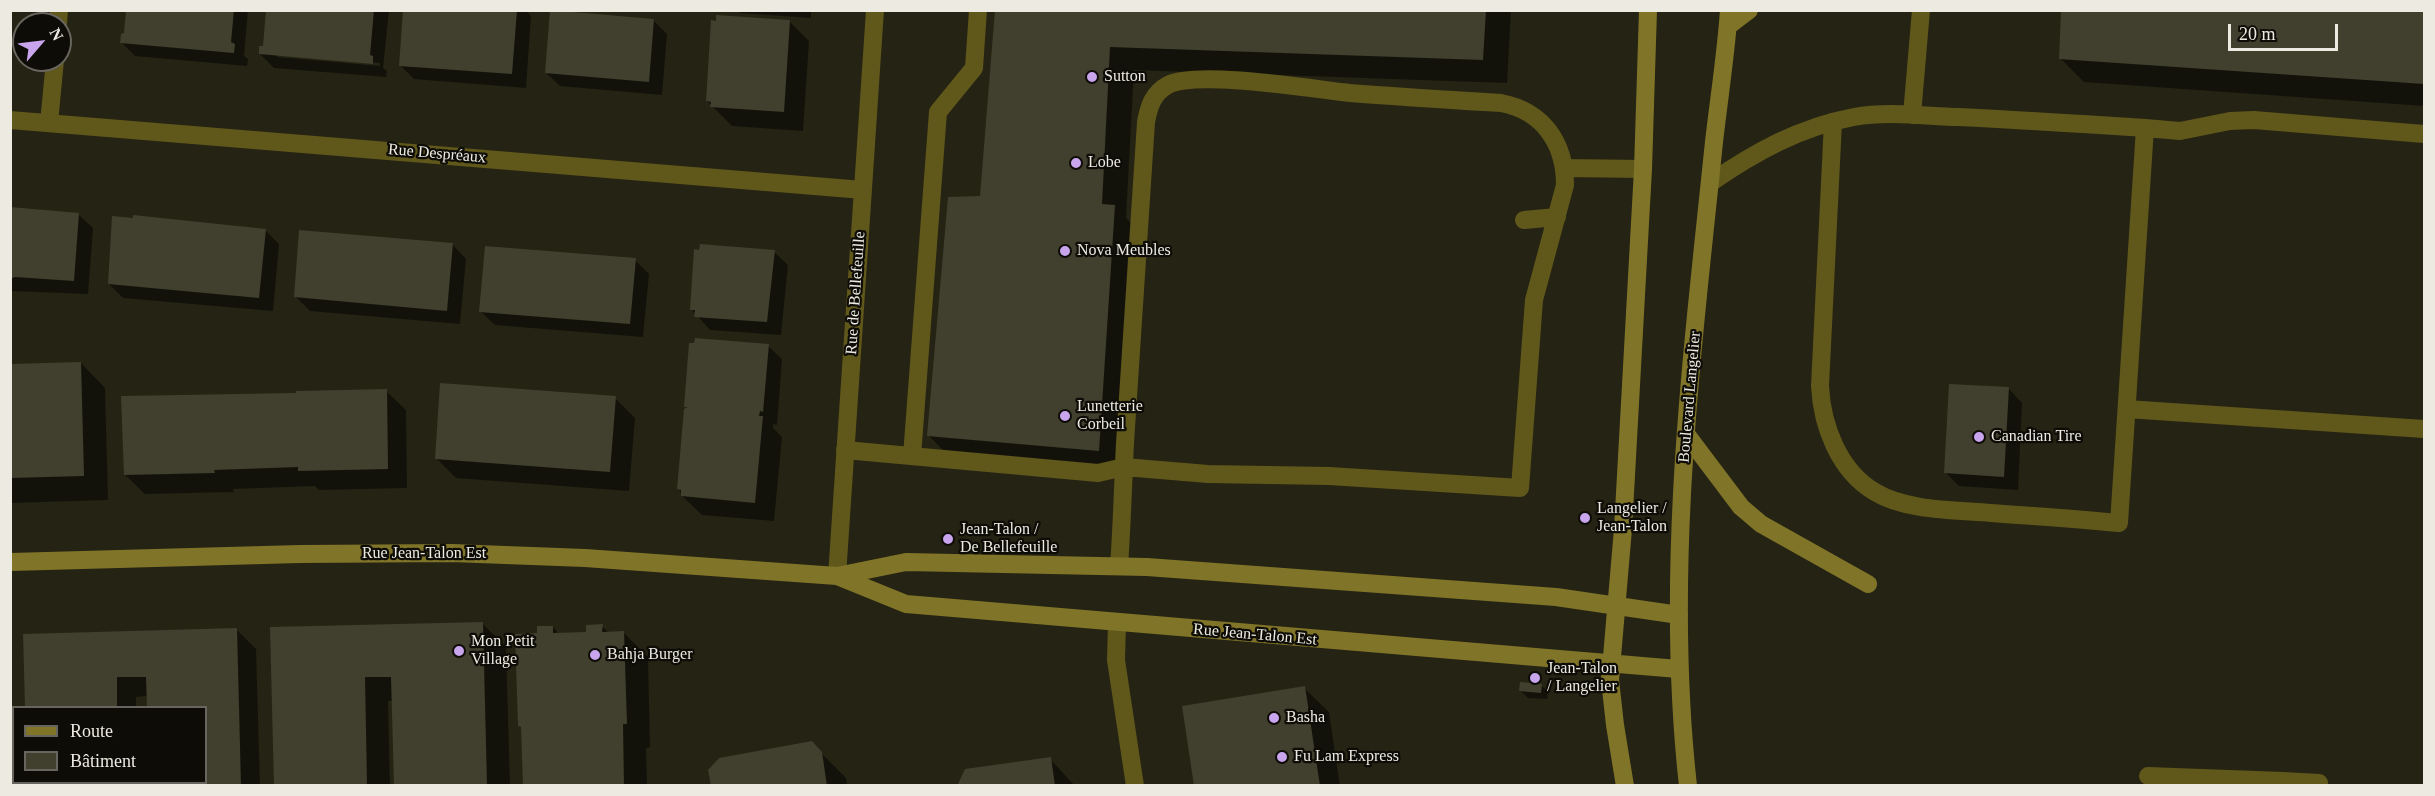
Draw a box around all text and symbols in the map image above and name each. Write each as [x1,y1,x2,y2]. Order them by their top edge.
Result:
north arrow [12,12,72,72]
scale bar [2231,12,2340,50]
text: 20 m [2239,24,2276,44]
text: N [46,25,67,43]
place label: Sutton [1104,67,1146,87]
marker: Sutton [1085,70,1099,84]
street label: Rue Despréaux [387,140,487,168]
place label: Lobe [1088,153,1121,173]
marker: Lobe [1069,156,1083,170]
street label: Rue de Bellefeuille [842,231,870,355]
place label: Nova Meubles [1077,241,1171,261]
marker: Nova Meubles [1058,244,1072,258]
street label: Boulevard Langelier [1675,330,1705,464]
place label: Lunetterie Corbeil [1077,397,1143,435]
marker: Lunetterie Corbeil [1058,409,1072,423]
place label: Canadian Tire [1991,427,2082,447]
marker: Canadian Tire [1972,430,1986,444]
place label: Langelier / Jean-Talon [1597,499,1667,537]
marker: Langelier / Jean-Talon [1578,511,1592,525]
place label: Jean-Talon / De Bellefeuille [960,520,1057,558]
marker: Jean-Talon / De Bellefeuille [941,532,955,546]
street label: Rue Jean-Talon Est [362,544,486,564]
street label: Rue Jean-Talon Est [1192,620,1318,650]
place label: Mon Petit Village [471,632,535,670]
marker: Mon Petit Village [452,644,466,658]
place label: Bahja Burger [607,645,692,665]
marker: Bahja Burger [588,648,602,662]
place label: Jean-Talon / Langelier [1547,659,1617,697]
marker: Jean-Talon / Langelier [1528,671,1542,685]
legend [12,706,207,784]
place label: Basha [1286,708,1325,728]
marker: Basha [1267,711,1281,725]
text: Route [70,721,113,741]
place label: Fu Lam Express [1294,747,1399,767]
marker: Fu Lam Express [1275,750,1289,764]
text: Bâtiment [70,751,136,771]

